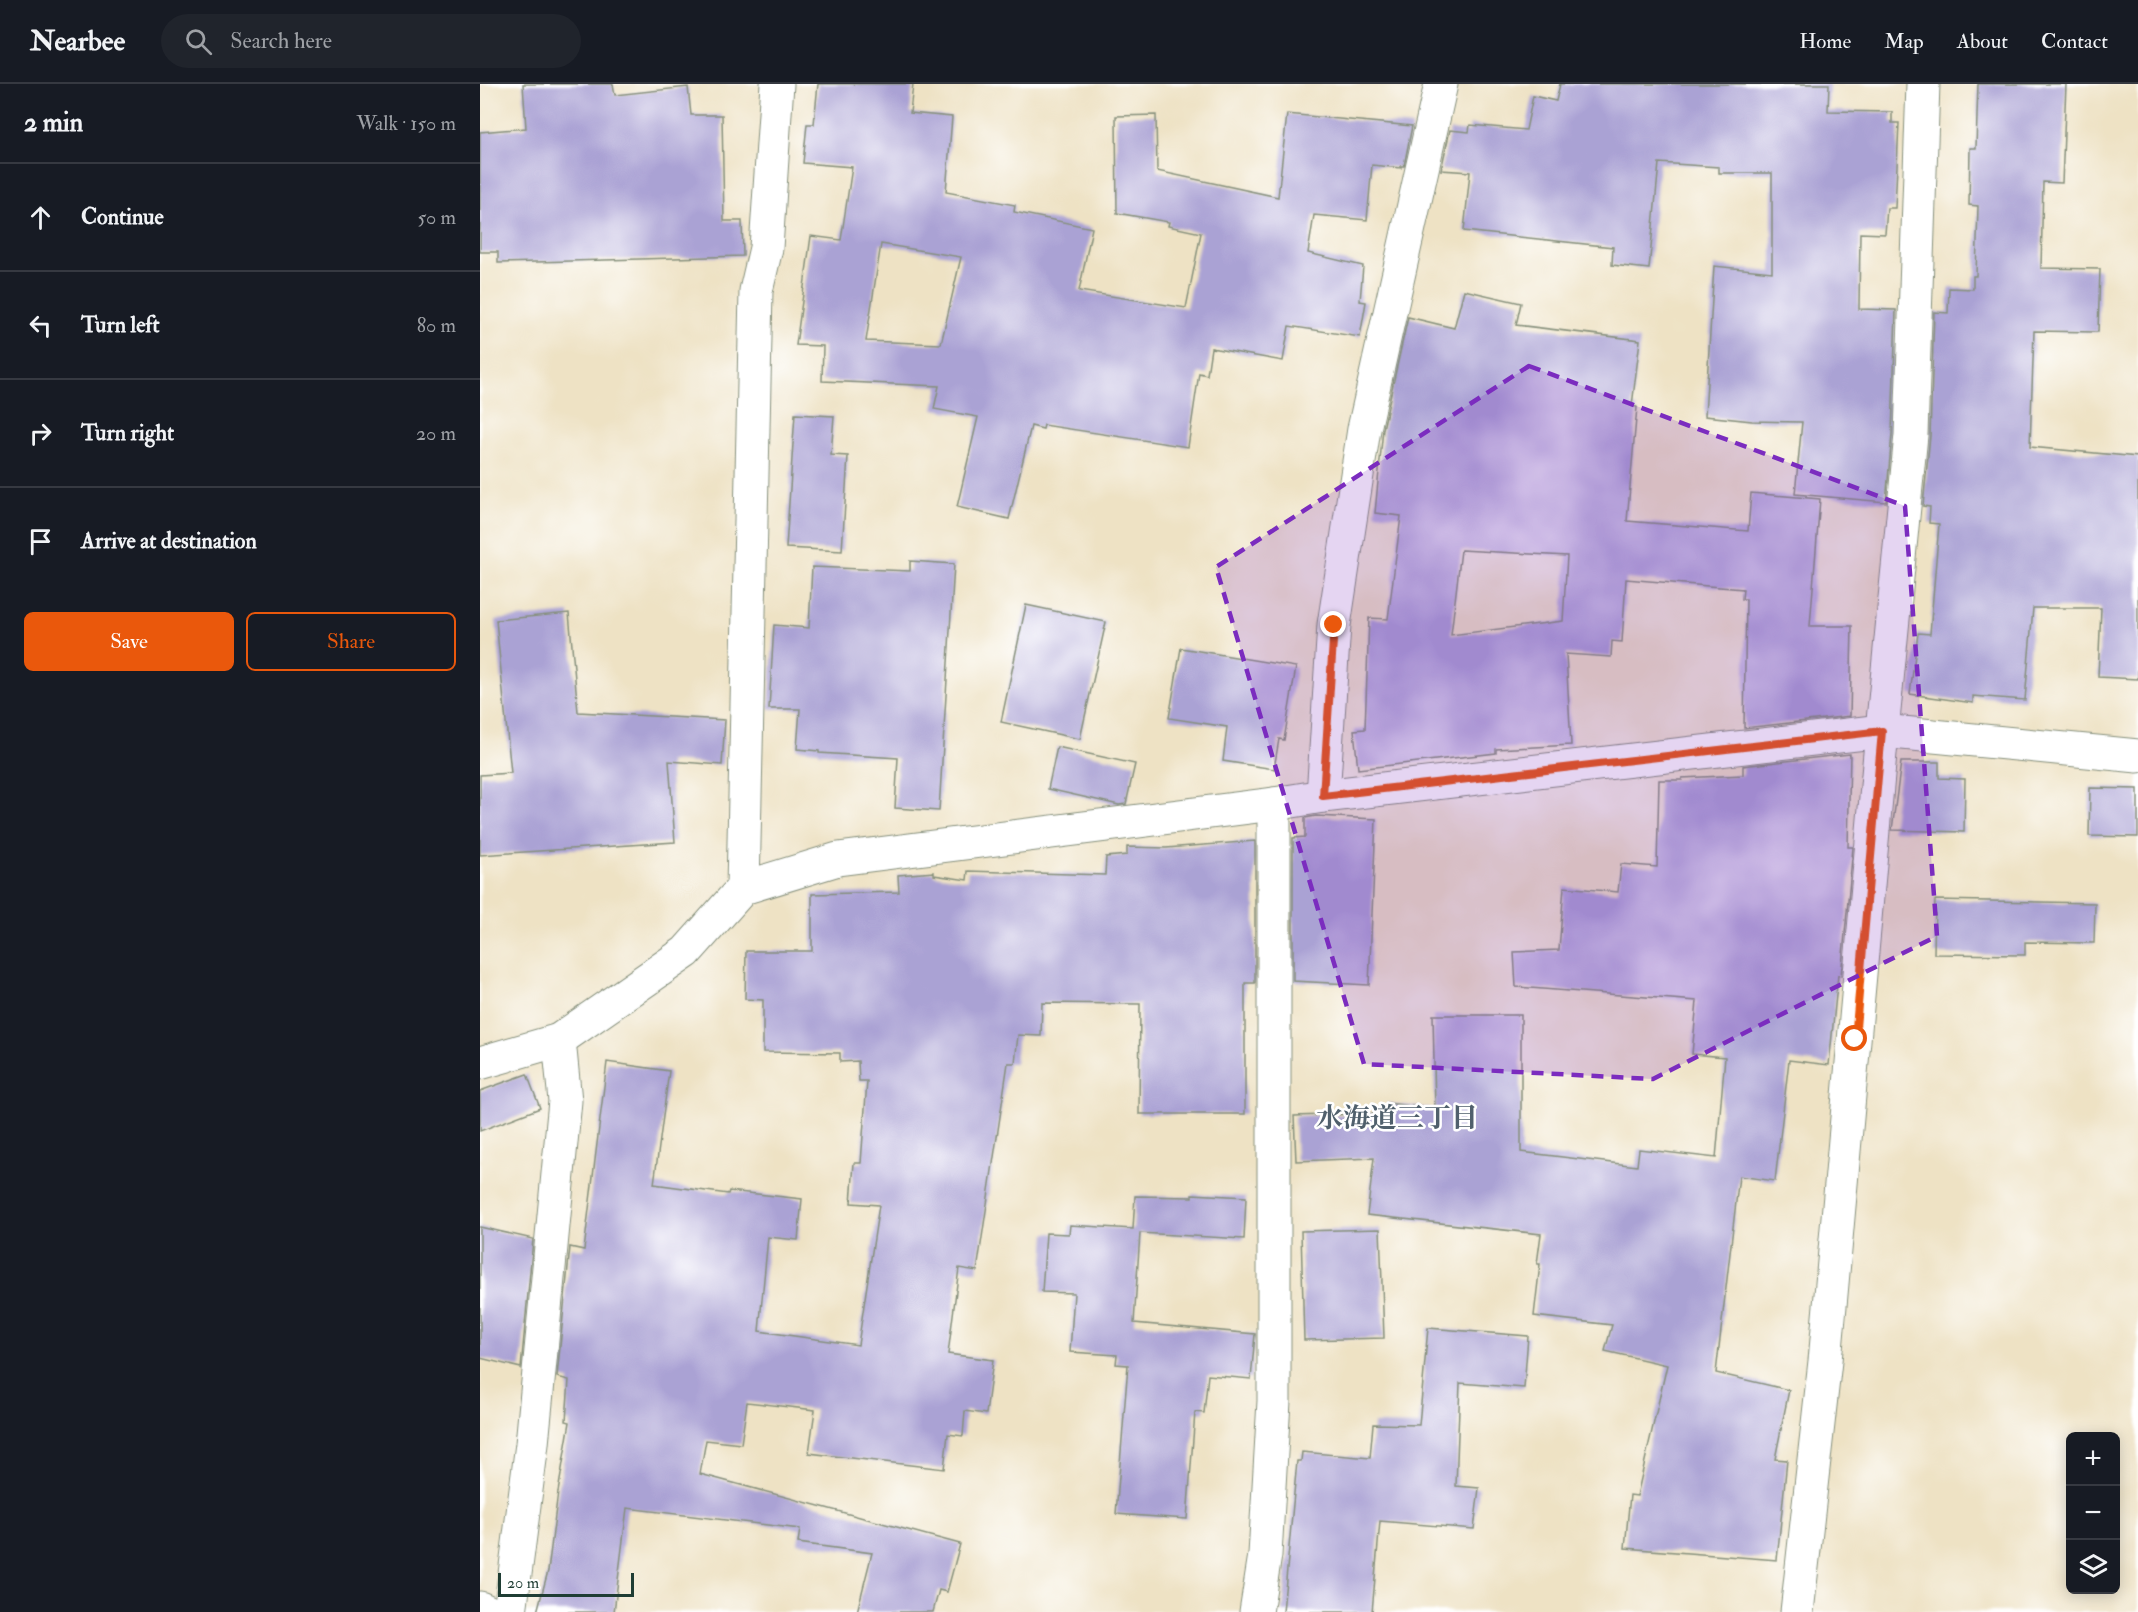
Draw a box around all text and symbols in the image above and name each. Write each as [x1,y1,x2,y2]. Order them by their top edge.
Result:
search box [161,14,581,68]
text: Nearbee [30,24,125,59]
icon: search [182,25,215,58]
text: Search here [230,27,332,55]
text: Home [1799,28,1851,55]
text: Map [1884,28,1924,55]
text: About [1957,28,2008,55]
text: Contact [2041,28,2108,55]
text: 2 min [24,107,83,139]
text: Walk · 150 m [356,111,456,136]
icon: ahead [24,201,57,234]
text: Continue [81,203,164,231]
text: 50 m [417,205,456,230]
icon: left [24,309,57,342]
text: Turn left [81,311,160,339]
text: 80 m [417,313,456,338]
icon: right [24,417,57,450]
text: Turn right [81,419,174,447]
text: 20 m [416,421,456,446]
icon: arrive [24,525,57,558]
text: Arrive at destination [81,527,257,555]
route end [1320,611,1346,637]
button: Save [24,612,234,671]
button: Share [246,612,456,671]
route start [1841,1025,1867,1051]
district label: 水海道三丁目 [1316,1102,1478,1135]
map controls [2066,1432,2120,1594]
button: + [2066,1432,2120,1486]
button: − [2066,1486,2120,1540]
button: layers [2066,1540,2120,1594]
scale bar [498,1570,634,1598]
text: 20 m [507,1573,539,1593]

